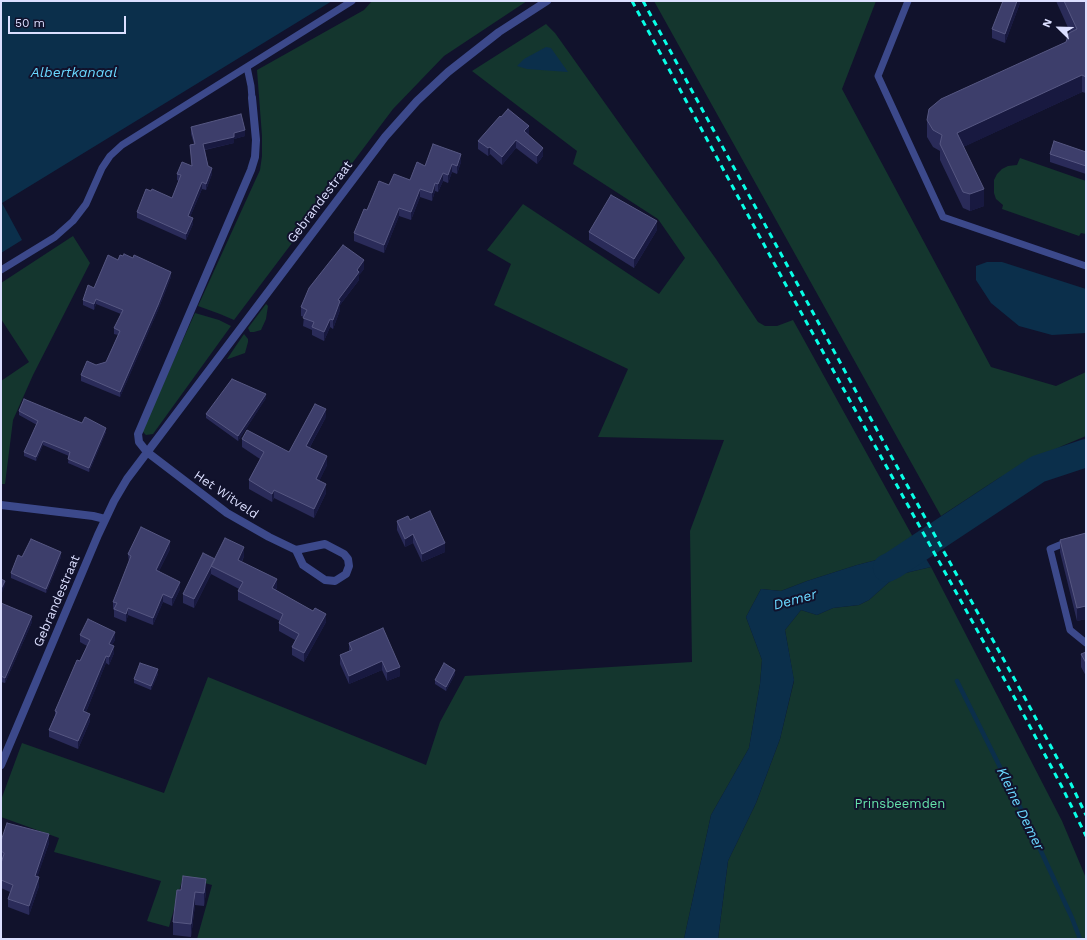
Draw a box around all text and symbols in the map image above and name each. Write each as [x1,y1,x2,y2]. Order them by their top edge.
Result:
scale bar [10,8,128,34]
north arrow [1039,8,1079,48]
text: 50 m [15,16,45,30]
text: N [1040,17,1055,29]
water label: Albertkanaal [31,65,117,81]
street label: Gebrandestraat [284,158,356,246]
street label: Het Witveld [191,468,261,522]
street label: Gebrandestraat [31,553,83,649]
water label: Demer [771,586,819,614]
water label: Kleine Demer [993,765,1047,853]
park label: Prinsbeemden [855,796,945,812]

